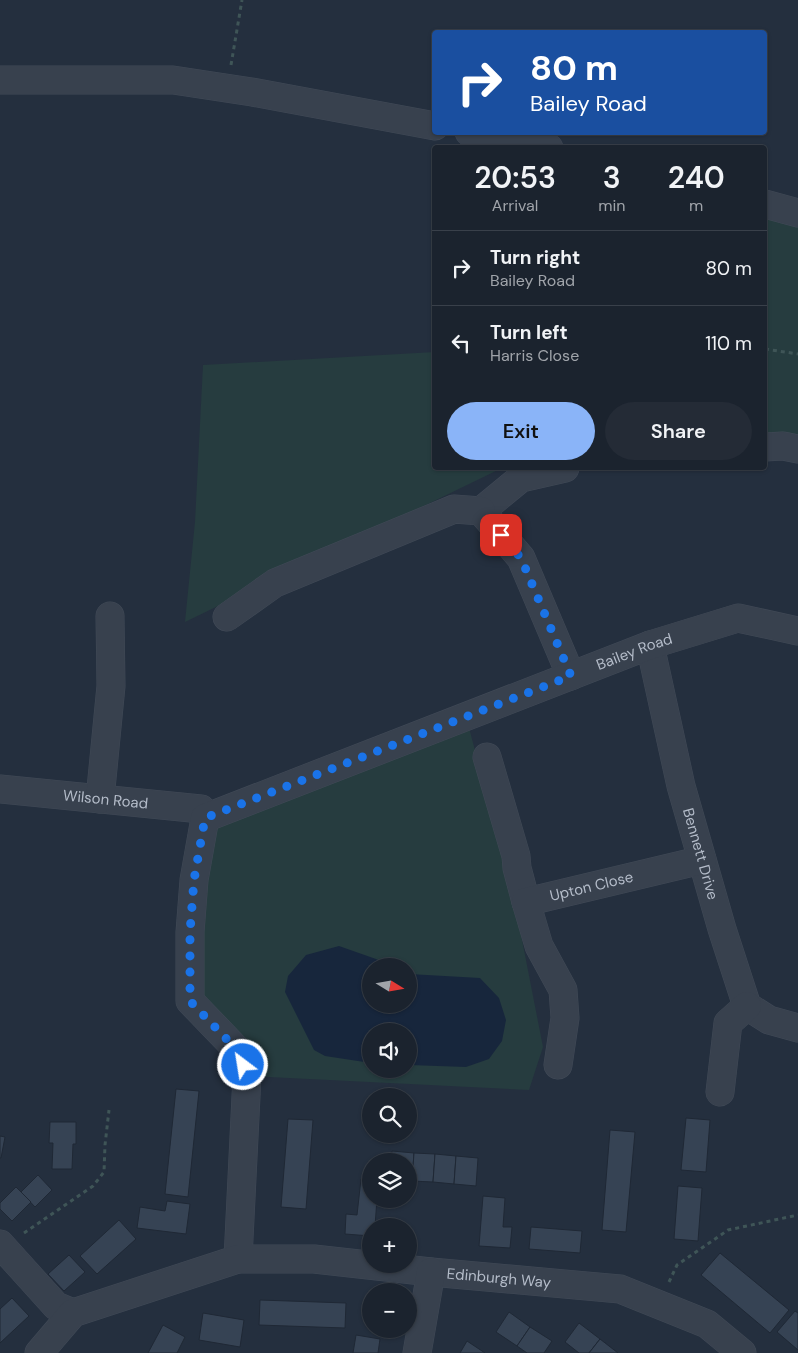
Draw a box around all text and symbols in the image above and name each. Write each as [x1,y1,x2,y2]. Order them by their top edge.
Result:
text: 80 m [530,45,618,91]
icon: right [447,50,512,115]
text: Bailey Road [530,89,647,118]
text: 20:53 [474,158,556,197]
text: 3 [603,158,621,197]
text: 240 [668,158,725,197]
text: Arrival [492,195,538,216]
text: min [598,195,625,216]
text: m [689,195,703,216]
text: Turn right [490,245,580,270]
icon: right [447,254,475,282]
text: 80 m [705,256,752,281]
text: Bailey Road [490,270,575,291]
text: Turn left [490,320,568,345]
icon: left [447,329,475,357]
text: 110 m [705,331,752,356]
text: Harris Close [490,345,579,366]
button: Exit [447,402,595,460]
button: Share [605,402,752,460]
pin [480,514,522,556]
icon: arrive [487,521,515,549]
street label: Bailey Road [593,629,675,675]
street label: Wilson Road [62,785,149,814]
street label: Bennett Drive [678,806,723,902]
street label: Upton Close [548,867,635,906]
north arrow [362,958,418,1012]
map controls [362,958,417,1338]
button: sound [362,1023,417,1078]
position arrow [216,1038,268,1090]
button: search [362,1088,417,1143]
button: layers [362,1153,417,1208]
button: + [362,1218,417,1273]
street label: Edinburgh Way [446,1263,553,1293]
button: − [362,1283,417,1338]

